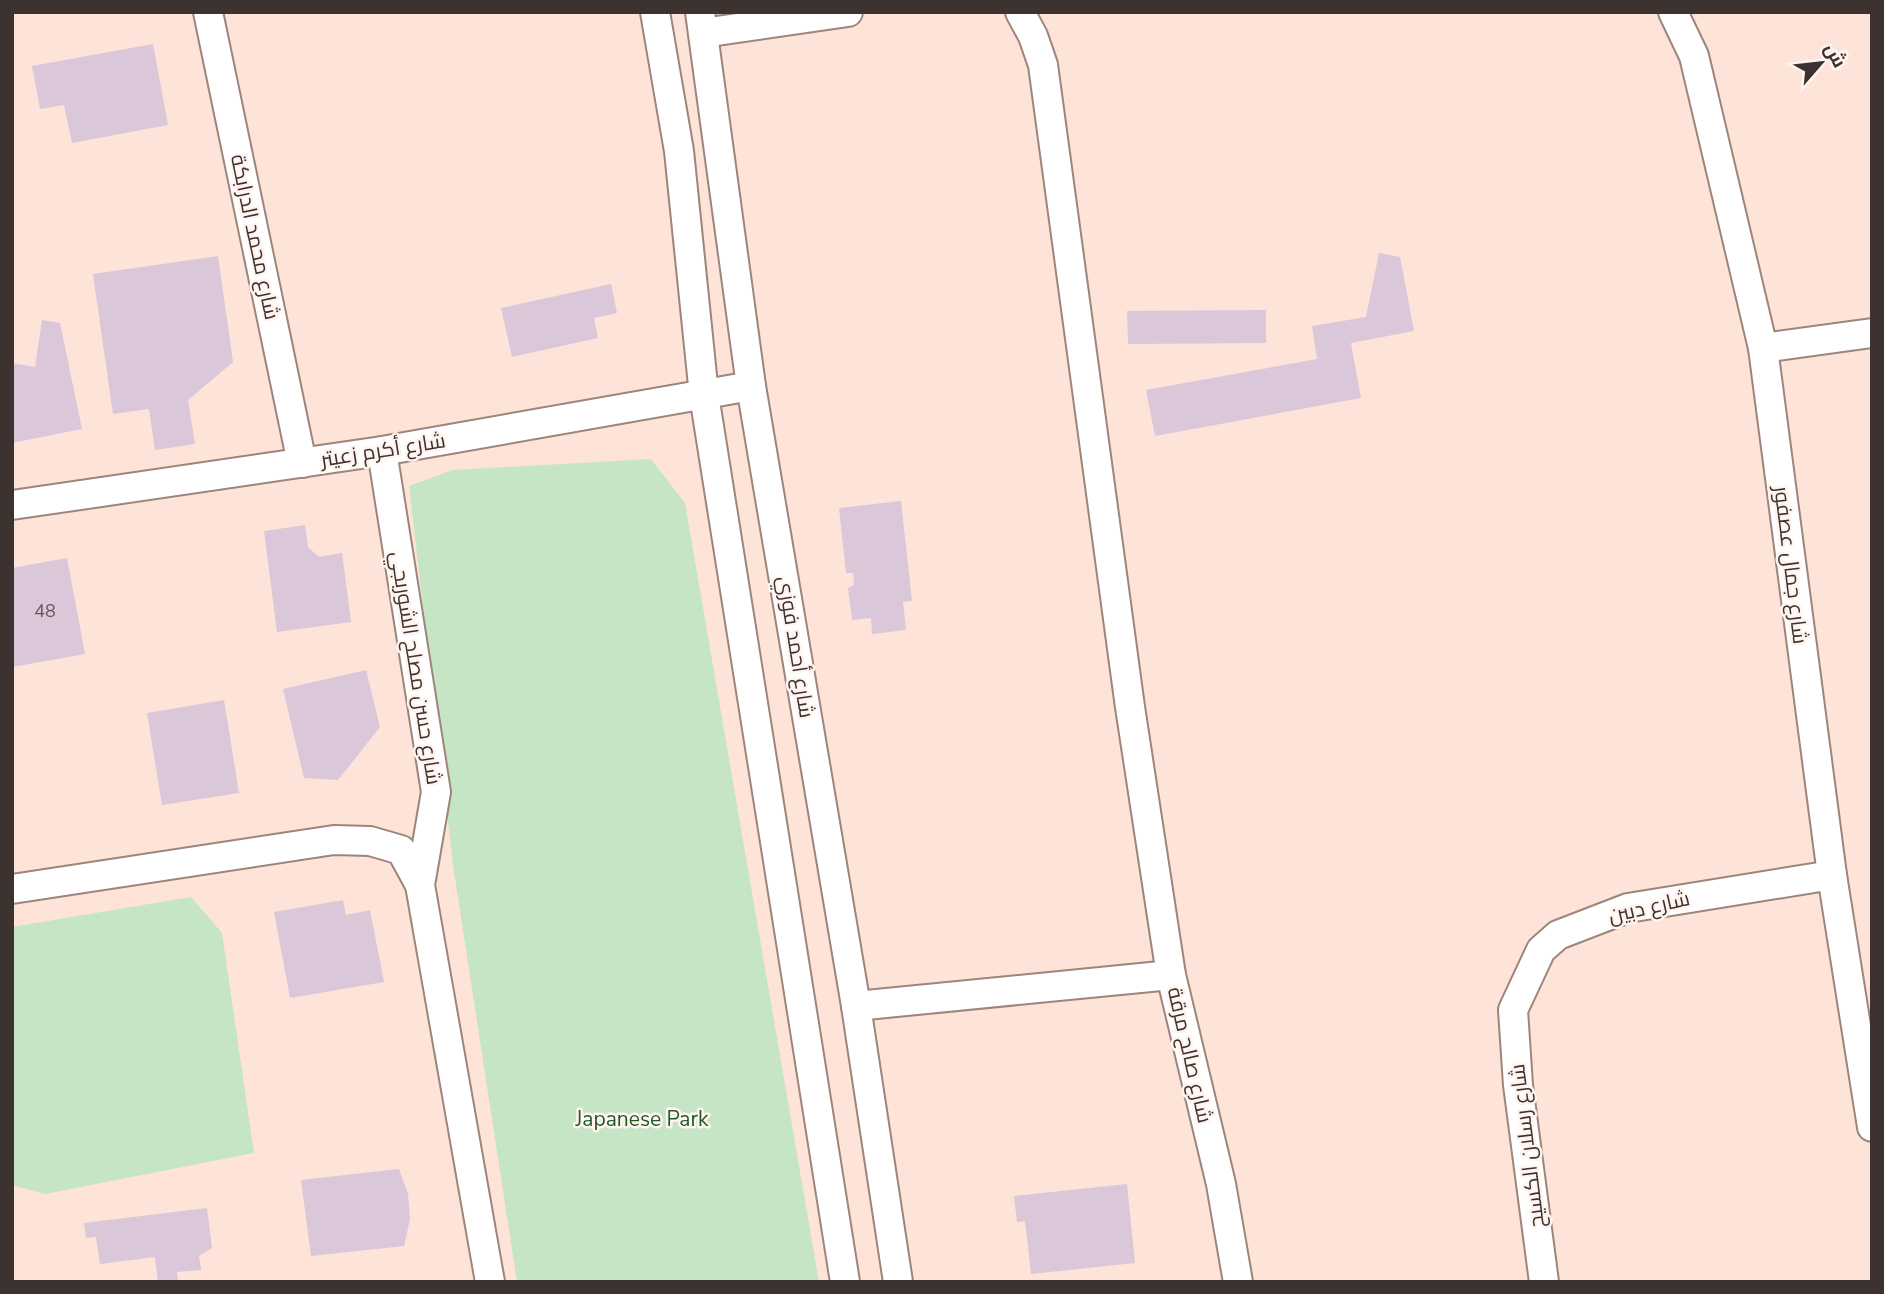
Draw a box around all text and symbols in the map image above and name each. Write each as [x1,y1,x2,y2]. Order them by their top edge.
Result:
north arrow [1786,28,1856,98]
text: ش [1818,39,1852,72]
street label: شارع محمد الدرابكة [224,152,286,322]
street label: شارع أكرم زعيتر [317,426,448,474]
street label: شارع جمال عصفور [1767,483,1815,646]
street label: شارع حسن مصلح الشوربجي [382,549,448,787]
street label: شارع أحمد فوزي [769,574,821,720]
house number: 48 [34,599,56,623]
street label: شارع دبين [1606,884,1692,930]
street label: شارع صالح مرقة [1161,984,1219,1126]
street label: شارع رسلان الكسيح [1503,1062,1551,1230]
park label: Japanese Park [574,1105,709,1133]

